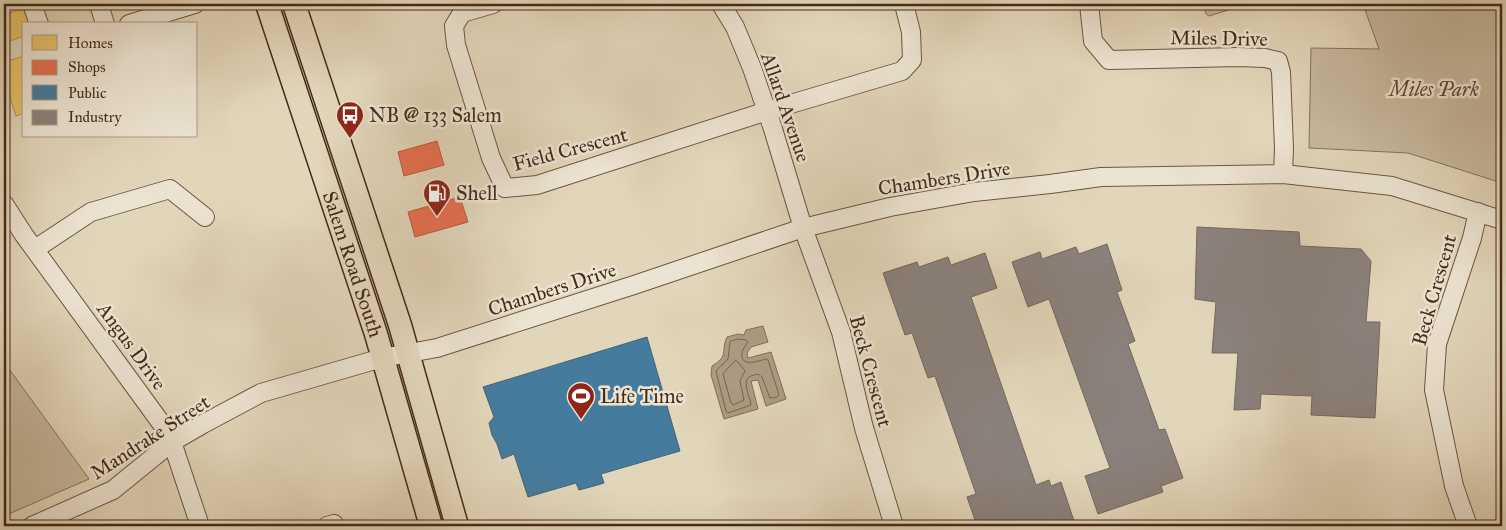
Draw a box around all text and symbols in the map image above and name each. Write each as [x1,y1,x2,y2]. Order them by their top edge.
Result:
legend [22,22,198,138]
street label: Miles Drive [1170,25,1268,51]
text: Homes [68,34,113,52]
street label: Allard Avenue [756,48,816,165]
text: Shops [68,58,106,76]
park label: Miles Park [1387,77,1479,101]
text: Public [68,84,106,102]
bus stop icon: NB @ 133 Salem [335,100,365,139]
place label: NB @ 133 Salem [369,103,502,127]
text: Industry [68,108,122,126]
street label: Field Crescent [510,122,630,176]
street label: Chambers Drive [876,156,1012,200]
fuel station icon: Shell [422,178,452,217]
place label: Shell [456,181,498,205]
street label: Salem Road South [318,188,388,340]
street label: Beck Crescent [1407,232,1461,348]
street label: Chambers Drive [485,257,619,321]
street label: Angus Drive [91,297,172,395]
street label: Beck Crescent [845,312,897,430]
sports icon: Life Time [566,381,596,420]
place label: Life Time [600,384,684,408]
street label: Mandrake Street [86,390,214,484]

